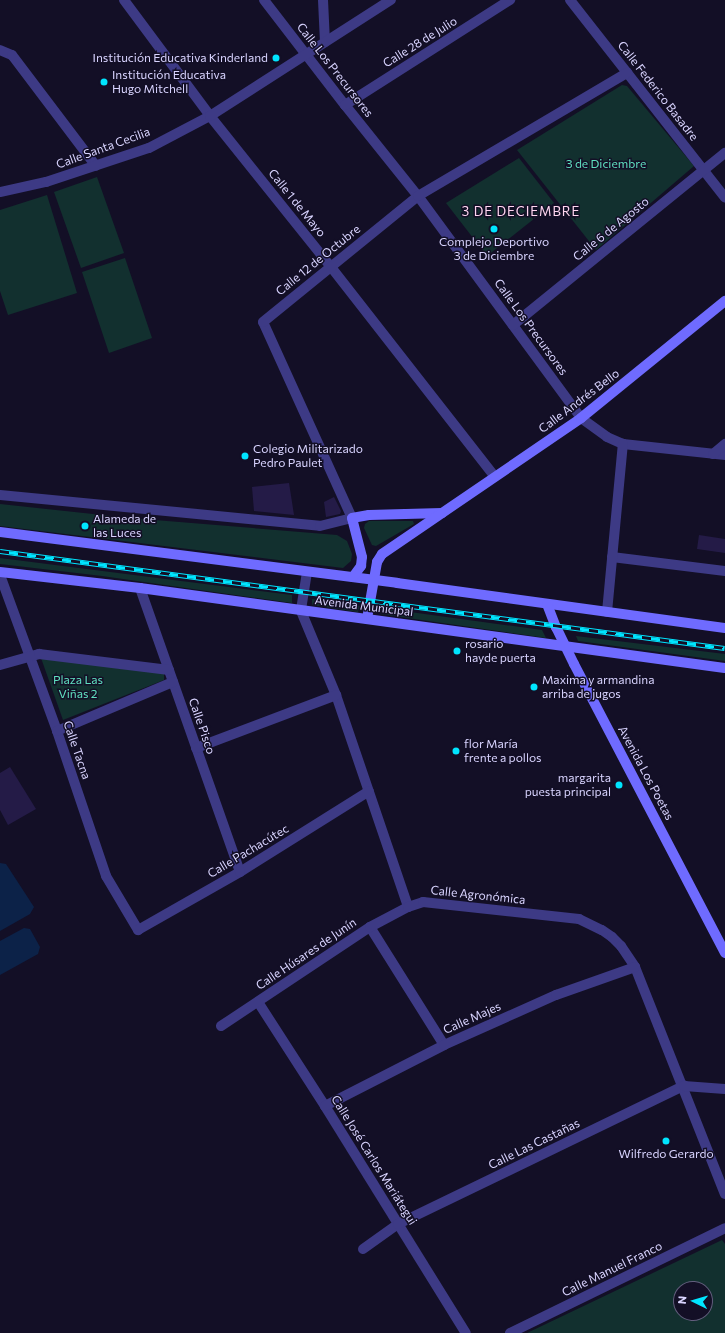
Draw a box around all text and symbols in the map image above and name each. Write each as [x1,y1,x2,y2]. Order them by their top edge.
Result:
street label: Calle 28 de Julio [380,14,460,70]
street label: Calle Los Precursores [294,20,376,120]
street label: Calle Federico Basadre [615,38,701,144]
place label: Institución Educativa Kinderland [93,51,268,65]
marker: Institución Educativa Kinderland [271,53,281,63]
place label: Institución Educativa Hugo Mitchell [112,68,226,96]
marker: Institución Educativa Hugo Mitchell [99,77,109,87]
street label: Calle Santa Cecilia [54,124,152,172]
park label: 3 de Diciembre [566,157,646,171]
street label: Calle 1 de Mayo [265,166,329,240]
street label: Calle 6 de Agosto [570,194,652,264]
district label: 3 DE DECIEMBRE [462,203,580,219]
street label: Calle 12 de Octubre [273,222,363,298]
marker: Complejo Deportivo 3 de Diciembre [489,224,499,234]
place label: Complejo Deportivo 3 de Diciembre [439,235,549,263]
street label: Calle Los Precursores [491,276,571,378]
street label: Calle Andrés Bello [536,366,622,436]
place label: Colegio Militarizado Pedro Paulet [253,442,363,470]
marker: Colegio Militarizado Pedro Paulet [240,451,250,461]
place label: Alameda de las Luces [93,512,156,540]
marker: Alameda de las Luces [80,521,90,531]
street label: Avenida Municipal [314,593,414,619]
place label: rosario hayde puerta [465,637,536,665]
marker: rosario hayde puerta [452,646,462,656]
park label: Plaza Las Viñas 2 [53,673,103,701]
place label: Maxima y armandina arriba de jugos [542,673,655,701]
marker: Maxima y armandina arriba de jugos [529,682,539,692]
street label: Calle Pisco [186,696,218,756]
street label: Calle Tacna [60,719,94,781]
street label: Avenida Los Poetas [615,723,677,823]
place label: flor María frente a pollos [464,737,541,765]
marker: flor María frente a pollos [451,746,461,756]
place label: margarita puesta principal [525,771,611,799]
marker: margarita puesta principal [614,780,624,790]
street label: Calle Pachacútec [205,821,291,881]
street label: Calle Agronómica [430,883,526,907]
street label: Calle Húsares de Junín [253,915,359,993]
street label: Calle Majes [441,999,503,1037]
street label: Calle José Carlos Mariátegui [328,1092,420,1228]
street label: Calle Las Castañas [486,1116,582,1172]
marker: Wilfredo Gerardo [661,1136,671,1146]
place label: Wilfredo Gerardo [618,1147,714,1161]
street label: Calle Manuel Franco [560,1238,664,1300]
north arrow [673,1281,713,1321]
text: N [675,1295,688,1305]

